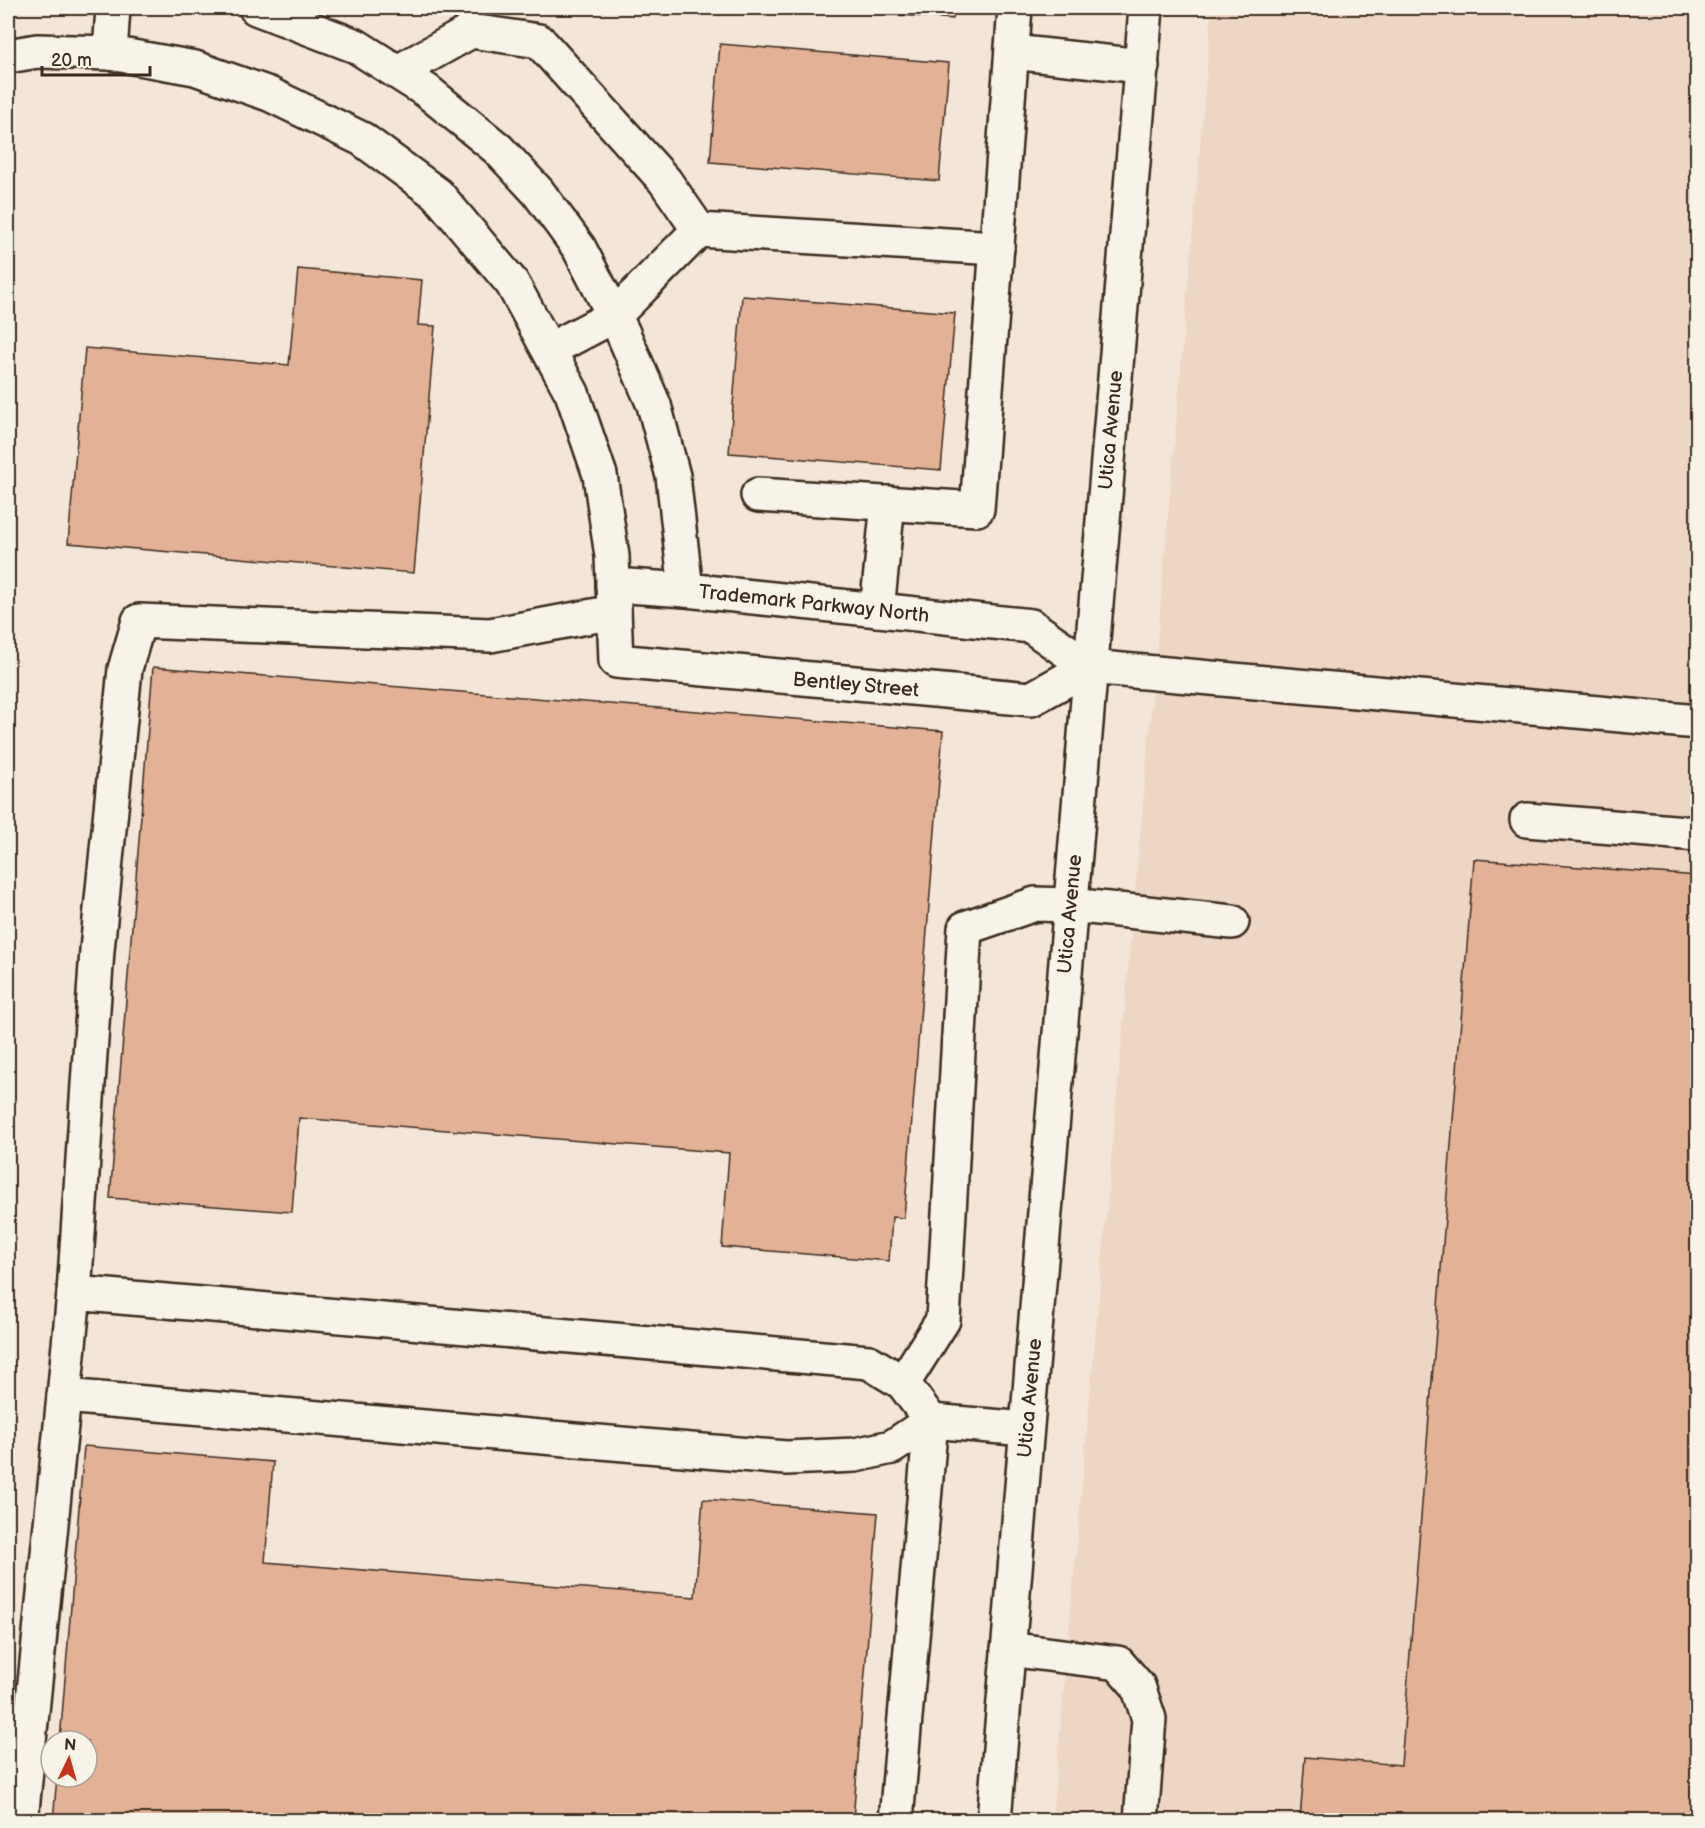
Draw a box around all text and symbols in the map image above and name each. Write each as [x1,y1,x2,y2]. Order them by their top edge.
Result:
scale bar [42,39,150,77]
text: 20 m [51,50,92,71]
street label: Utica Avenue [1094,369,1128,491]
street label: Trademark Parkway North [697,580,930,628]
street label: Bentley Street [792,668,920,702]
street label: Utica Avenue [1053,853,1087,975]
street label: Utica Avenue [1013,1337,1047,1459]
north arrow [39,1729,99,1789]
text: N [63,1736,77,1756]

